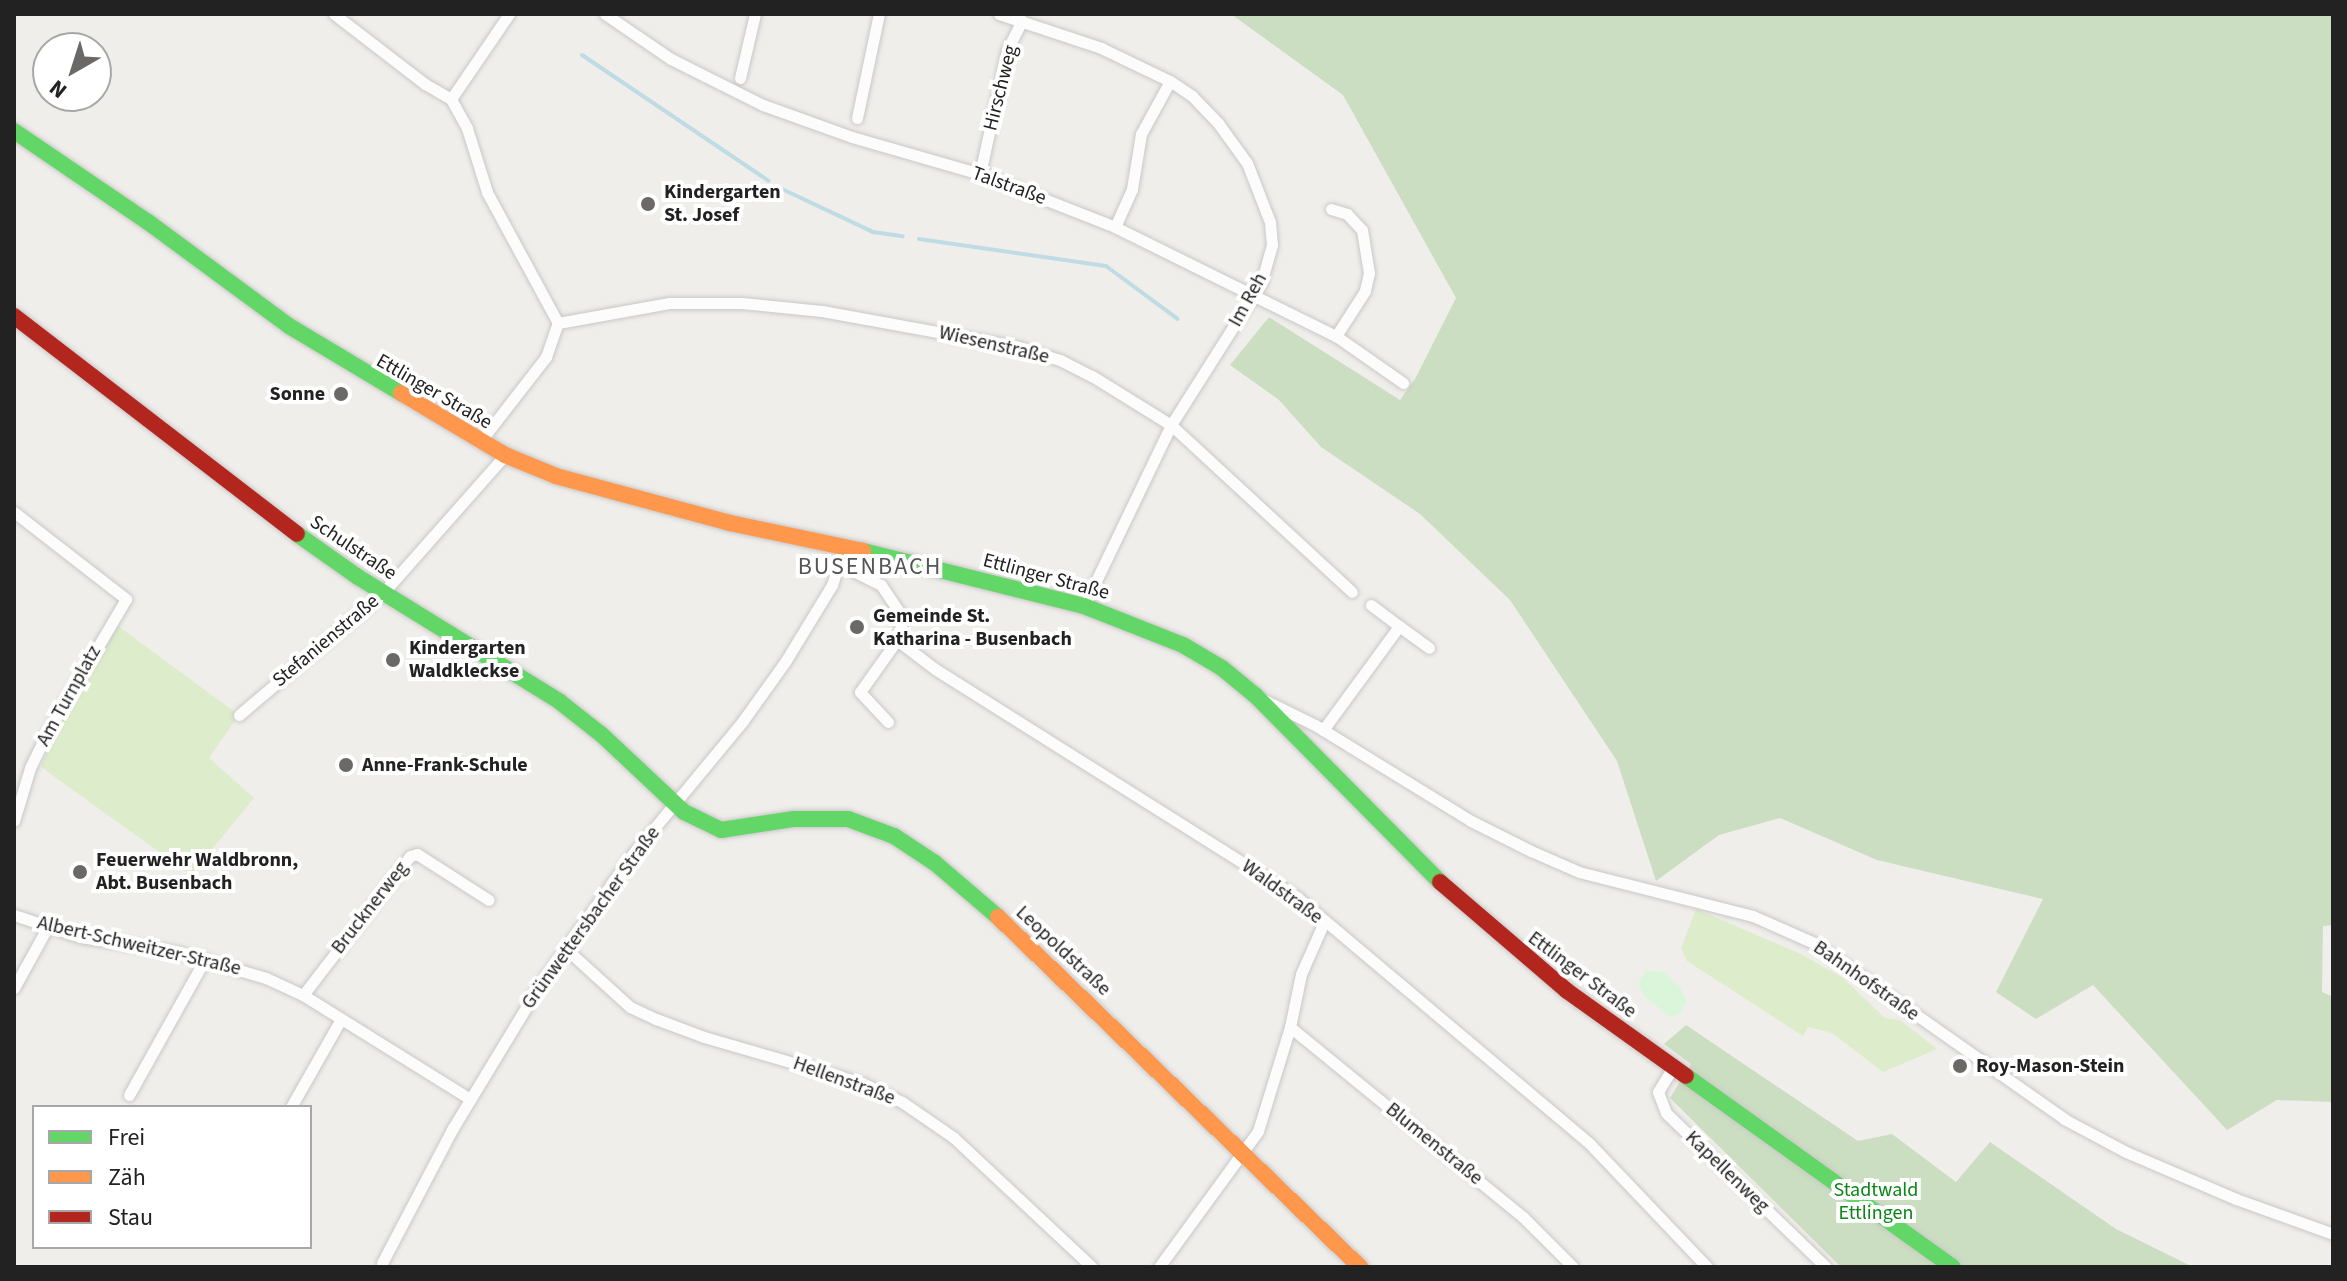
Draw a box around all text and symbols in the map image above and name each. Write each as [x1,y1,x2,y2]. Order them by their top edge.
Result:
north arrow [32,32,112,112]
street label: Hirschweg [979,43,1023,133]
text: N [42,72,74,106]
street label: Talstraße [969,162,1049,210]
place label: Kindergarten St. Josef [664,180,781,227]
marker: Kindergarten St. Josef [639,195,657,213]
street label: Im Reh [1223,269,1273,331]
street label: Wiesenstraße [936,321,1052,369]
street label: Ettlinger Straße [372,349,496,435]
place label: Sonne [270,382,325,406]
marker: Sonne [332,385,350,403]
street label: Schulstraße [305,510,401,586]
street label: Ettlinger Straße [980,549,1112,605]
district label: BUSENBACH [798,553,942,581]
street label: Stefanienstraße [268,590,384,692]
place label: Gemeinde St. Katharina - Busenbach [873,604,1072,651]
marker: Gemeinde St. Katharina - Busenbach [848,618,866,636]
place label: Kindergarten Waldkleckse [409,636,526,683]
street label: Am Turnplatz [32,642,106,750]
marker: Kindergarten Waldkleckse [384,651,402,669]
place label: Anne-Frank-Schule [362,753,528,777]
marker: Anne-Frank-Schule [337,756,355,774]
street label: Grünwettersbacher Straße [517,822,665,1014]
place label: Feuerwehr Waldbronn, Abt. Busenbach [96,848,298,895]
street label: Waldstraße [1237,855,1327,929]
street label: Brucknerweg [326,857,414,959]
marker: Feuerwehr Waldbronn, Abt. Busenbach [71,863,89,881]
street label: Leopoldstraße [1011,901,1115,1001]
street label: Albert-Schweitzer-Straße [35,911,243,981]
street label: Ettlinger Straße [1523,926,1641,1024]
street label: Bahnhofstraße [1808,936,1924,1026]
street label: Hellenstraße [790,1051,898,1111]
place label: Roy-Mason-Stein [1976,1054,2125,1078]
marker: Roy-Mason-Stein [1951,1057,1969,1075]
street label: Blumenstraße [1381,1098,1487,1190]
legend [32,1105,312,1249]
text: Frei [108,1120,145,1155]
street label: Kapellenweg [1680,1126,1774,1218]
text: Zäh [108,1160,146,1195]
park label: Stadtwald Ettlingen [1834,1179,1918,1226]
text: Stau [108,1200,153,1235]

